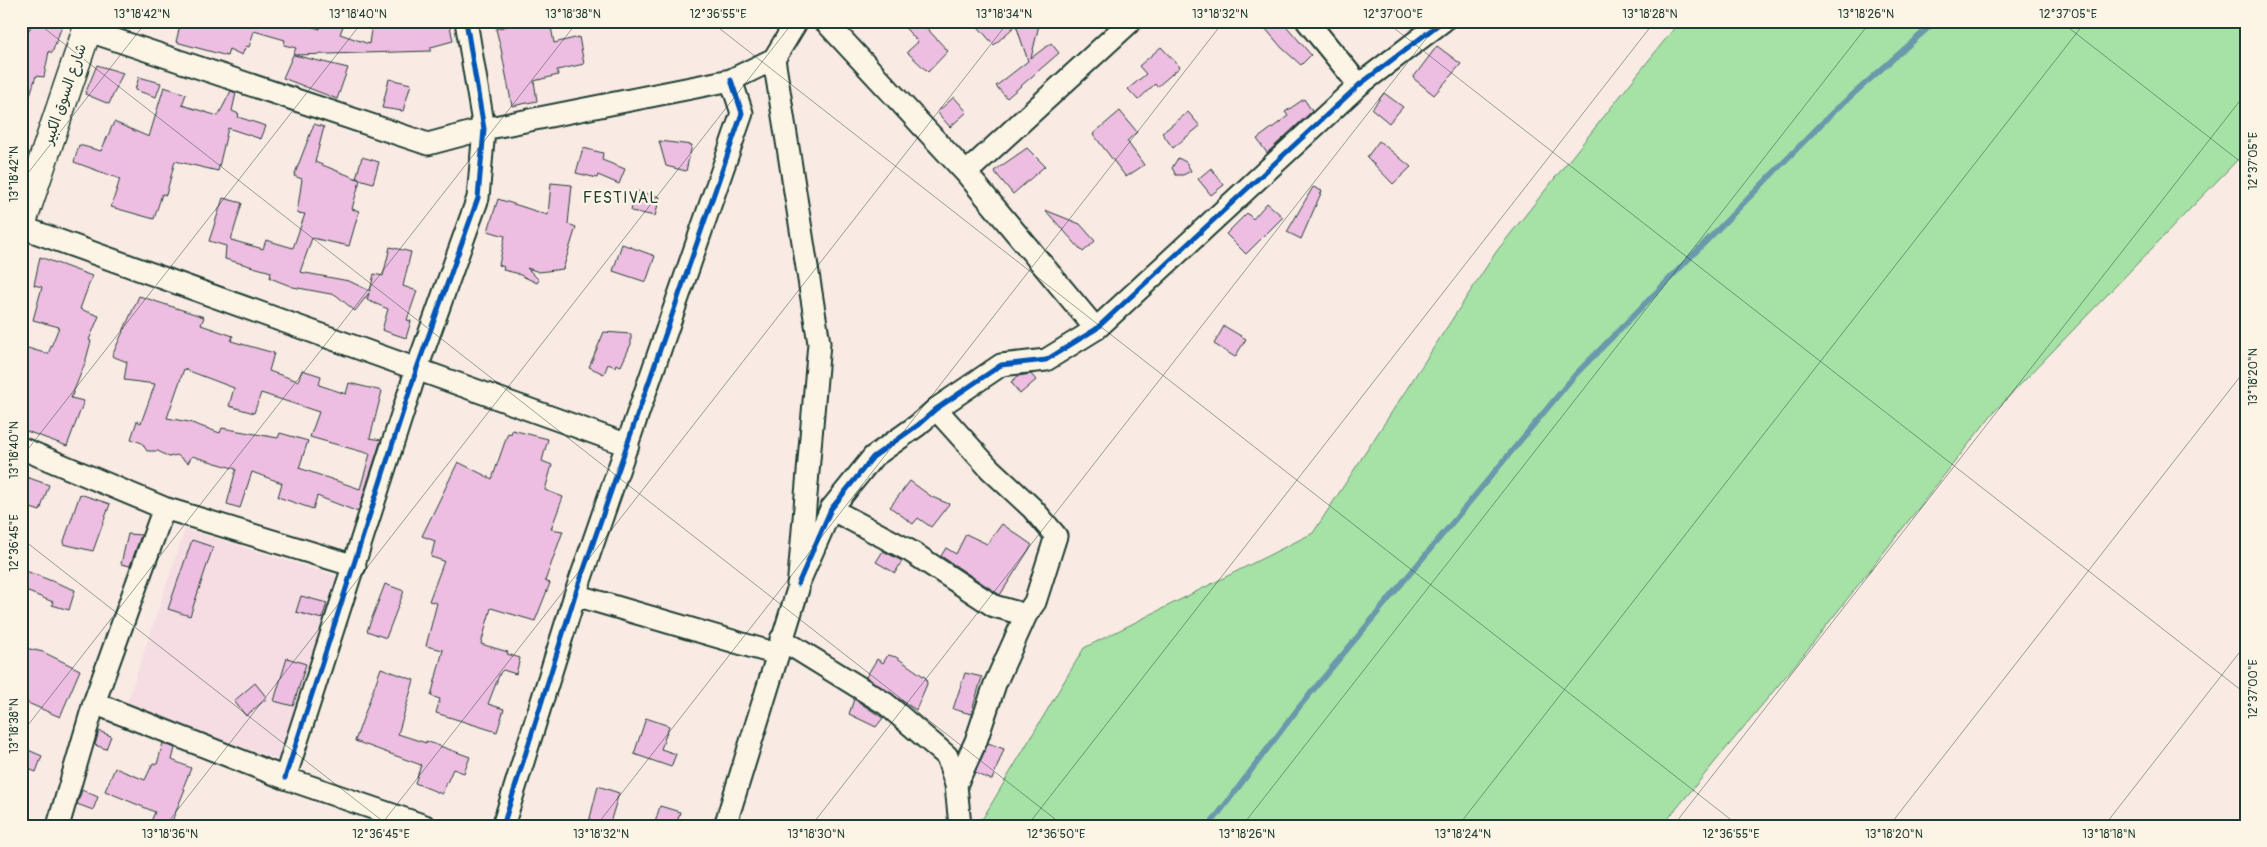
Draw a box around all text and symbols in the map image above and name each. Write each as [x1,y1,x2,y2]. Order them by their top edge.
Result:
text: 13°18'42"N [114,7,170,22]
text: 13°18'40"N [329,7,387,22]
text: 13°18'38"N [545,7,601,22]
text: 12°36'55"E [690,7,746,22]
text: 13°18'34"N [976,7,1032,22]
text: 13°18'32"N [1192,7,1248,22]
text: 12°37'00"E [1363,7,1423,22]
text: 13°18'28"N [1622,7,1678,22]
text: 13°18'26"N [1838,7,1894,22]
text: 12°37'05"E [2039,7,2097,22]
street label: شارع السوق الكبير [38,41,91,149]
text: 12°37'05"E [2246,132,2261,190]
text: 13°18'42"N [7,146,22,202]
district label: FESTIVAL [583,188,659,208]
text: 13°18'20"N [2246,348,2261,406]
text: 13°18'40"N [7,421,22,479]
text: 12°36'45"E [7,514,22,572]
text: 12°37'00"E [2246,659,2261,719]
text: 13°18'38"N [7,698,22,754]
text: 13°18'36"N [142,827,198,842]
text: 12°36'45"E [352,827,410,842]
text: 13°18'32"N [573,827,629,842]
text: 13°18'30"N [787,827,845,842]
text: 12°36'50"E [1027,827,1085,842]
text: 13°18'26"N [1219,827,1275,842]
text: 13°18'24"N [1435,827,1491,842]
text: 12°36'55"E [1703,827,1759,842]
text: 13°18'20"N [1865,827,1923,842]
text: 13°18'18"N [2082,827,2136,842]

